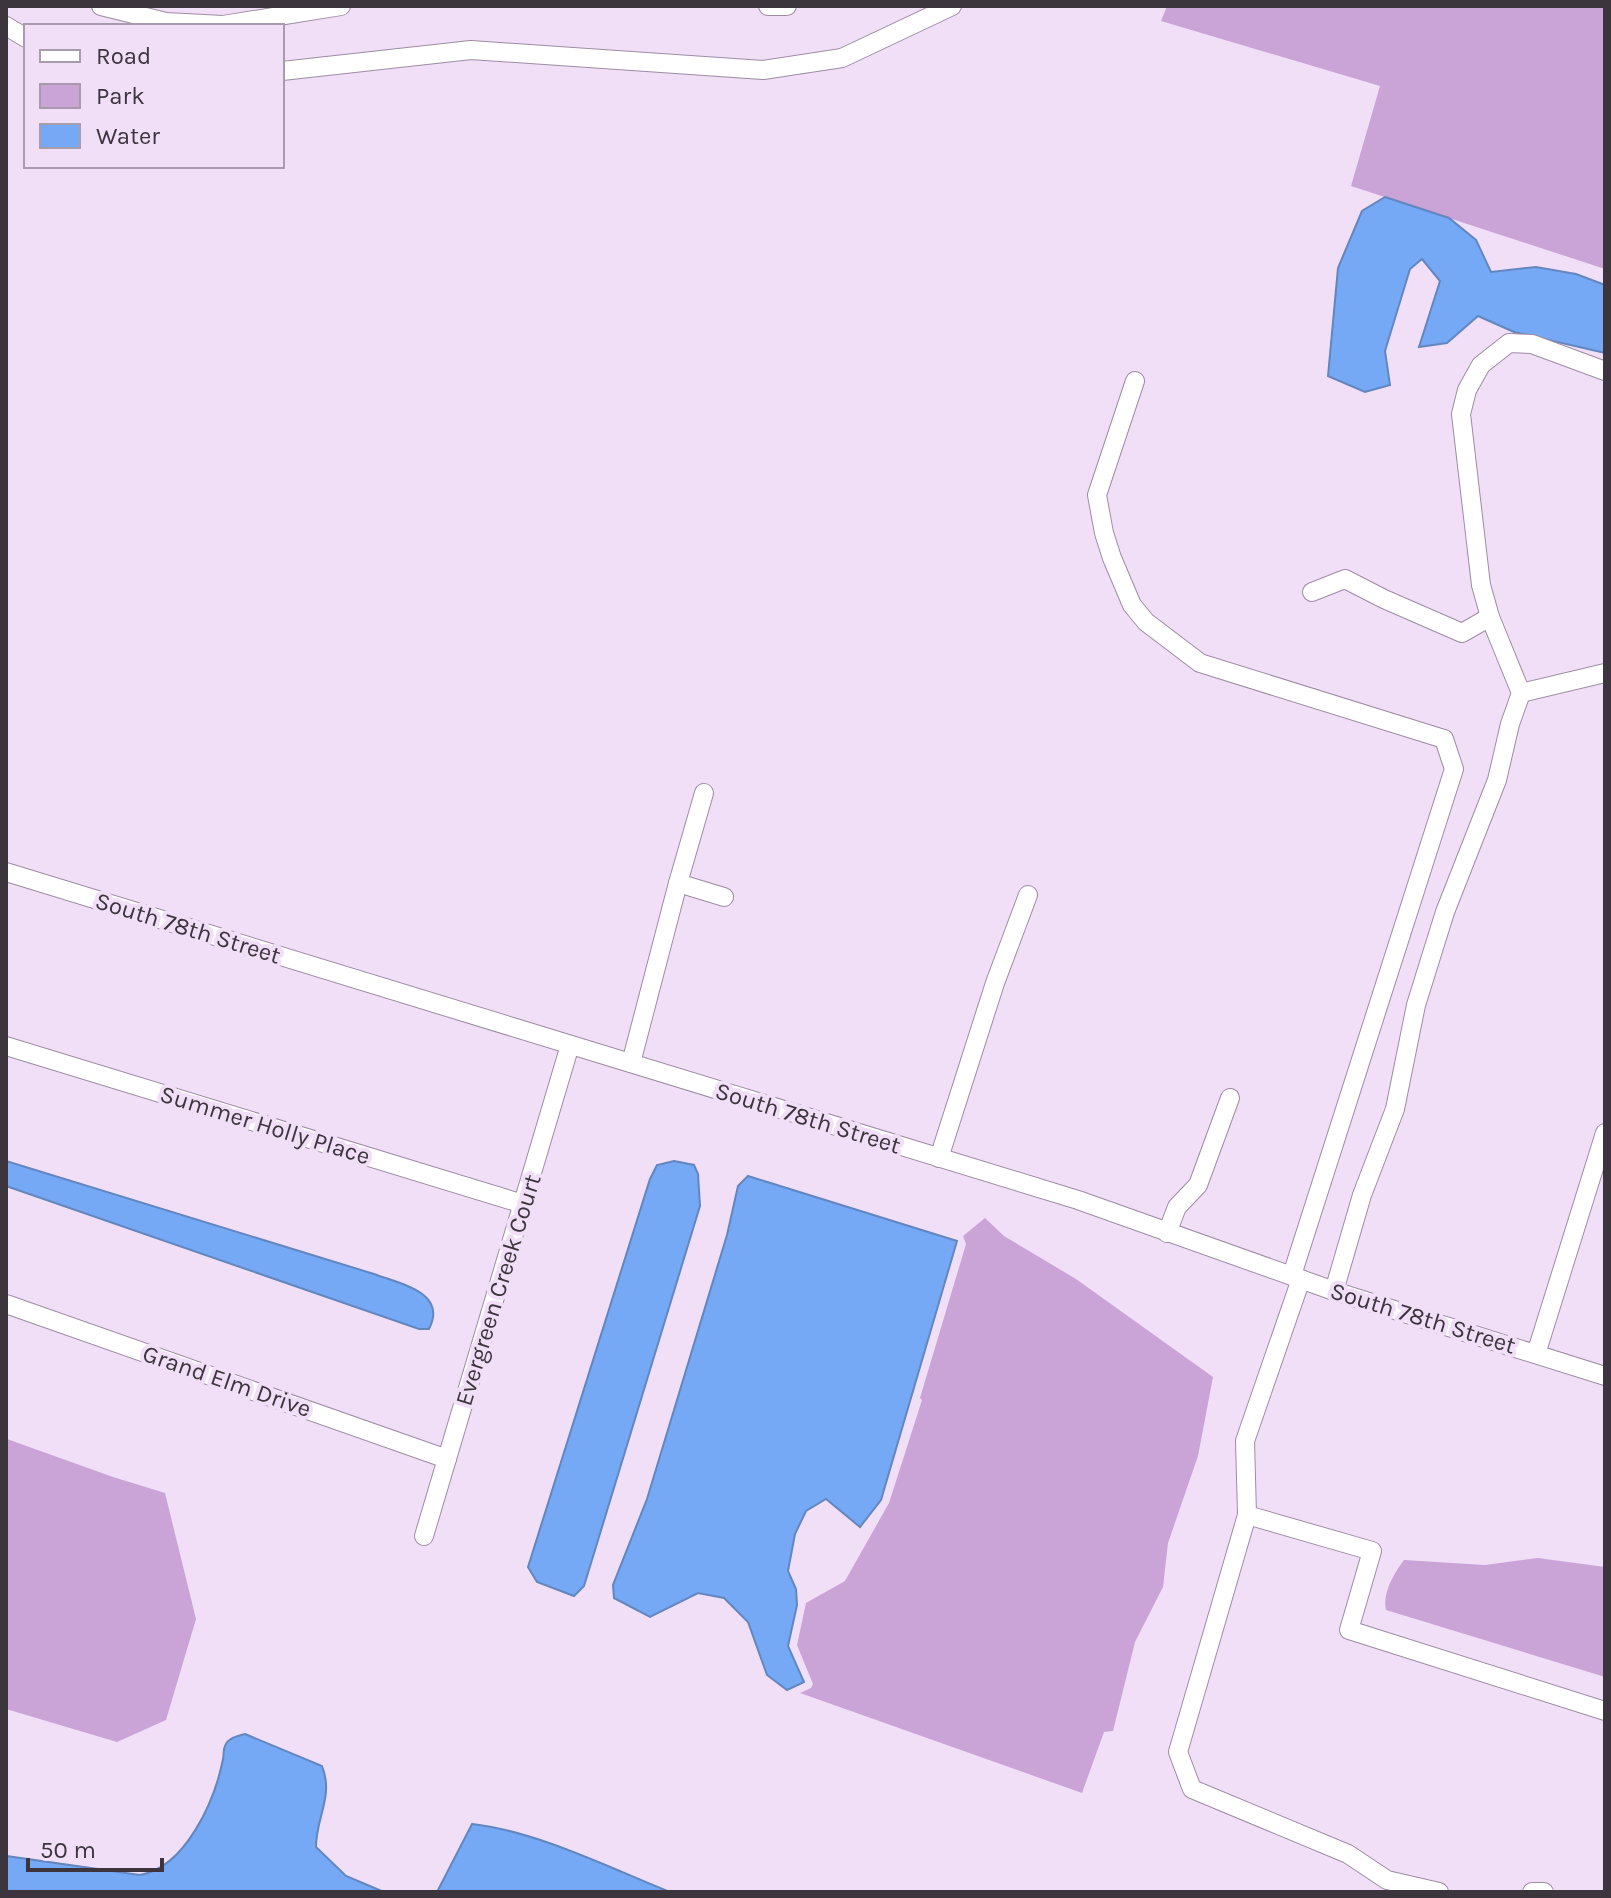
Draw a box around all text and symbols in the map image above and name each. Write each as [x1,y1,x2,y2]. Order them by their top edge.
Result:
legend [24,24,284,168]
text: Road [96,42,151,70]
text: Park [96,82,145,110]
text: Water [96,122,160,150]
street label: South 78th Street [92,886,284,970]
street label: South 78th Street [712,1076,904,1160]
street label: Summer Holly Place [157,1080,373,1170]
street label: Evergreen Creek Court [449,1171,547,1409]
street label: South 78th Street [1327,1276,1519,1360]
street label: Grand Elm Drive [139,1339,315,1423]
scale bar [28,1822,162,1872]
text: 50 m [40,1836,96,1864]

